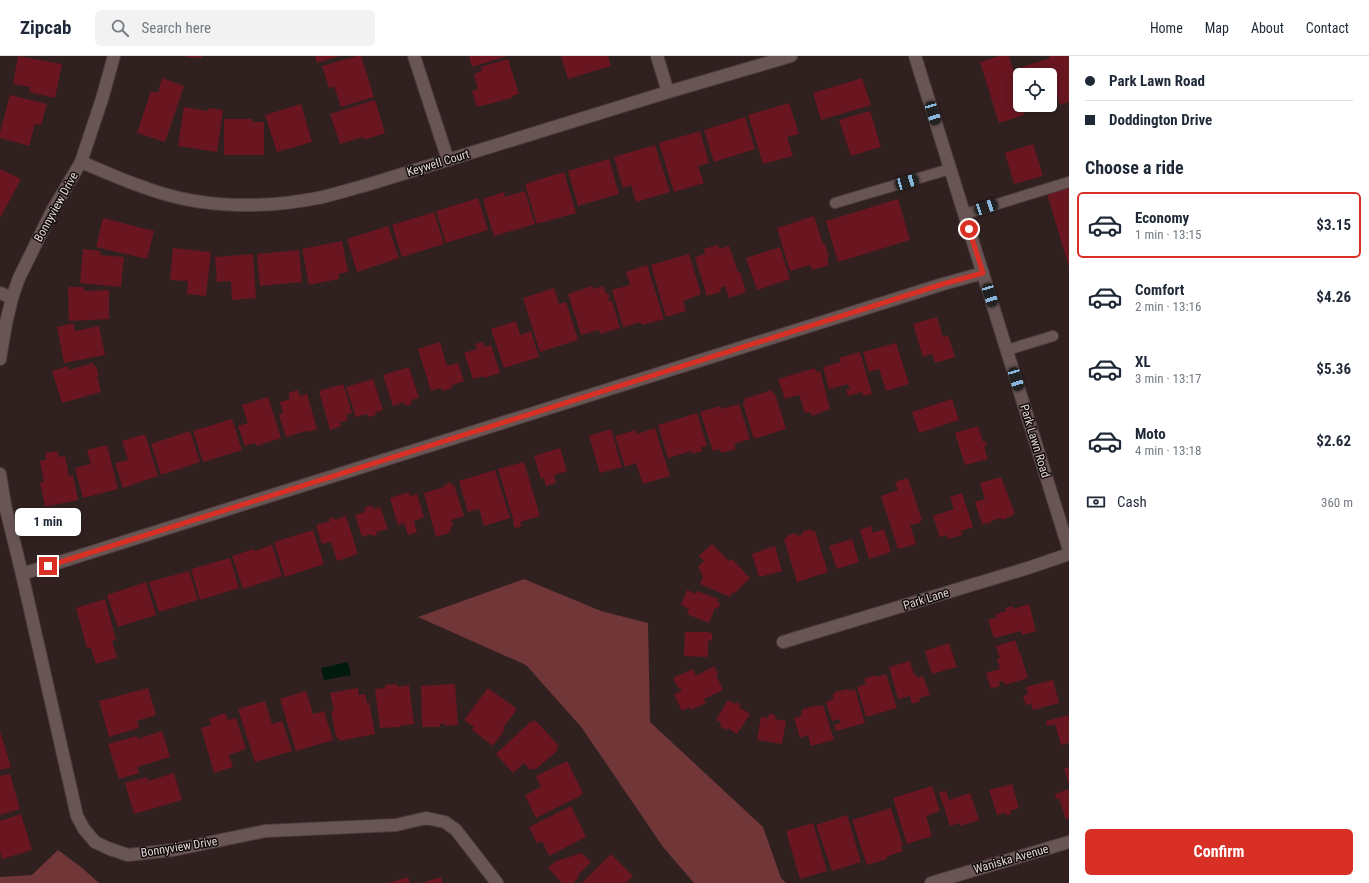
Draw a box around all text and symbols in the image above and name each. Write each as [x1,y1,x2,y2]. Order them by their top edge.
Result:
search box [95,10,375,46]
text: Zipcab [20,16,71,39]
icon: search [109,17,131,39]
text: Search here [141,19,211,37]
text: Home [1150,20,1183,36]
text: Map [1205,20,1229,36]
text: About [1251,20,1284,36]
text: Contact [1306,20,1349,36]
map controls [1013,68,1057,112]
button: locate [1013,68,1057,112]
text: Park Lawn Road [1109,72,1205,90]
car [924,100,942,126]
text: Doddington Drive [1109,111,1212,129]
street label: Keywell Court [405,147,471,179]
text: Choose a ride [1085,157,1184,178]
street label: Bonnyview Drive [31,170,81,244]
car [894,173,920,191]
car [973,198,999,216]
icon: car [1087,207,1123,243]
text: Economy [1135,209,1189,227]
text: $3.15 [1316,216,1351,234]
route start [960,220,978,238]
text: 1 min · 13:15 [1135,227,1201,242]
icon: car [1087,279,1123,315]
text: Comfort [1135,281,1184,299]
car [981,282,999,308]
text: $4.26 [1316,288,1351,306]
text: 2 min · 13:16 [1135,299,1201,314]
icon: car [1087,351,1123,387]
text: XL [1135,353,1151,371]
text: $5.36 [1316,360,1351,378]
car [1007,366,1025,392]
text: 3 min · 13:17 [1135,371,1201,386]
street label: Park Lawn Road [1017,403,1053,479]
icon: car [1087,423,1123,459]
text: Moto [1135,425,1166,443]
text: $2.62 [1316,432,1351,450]
text: 4 min · 13:18 [1135,443,1201,458]
icon: cash [1085,491,1107,513]
text: Cash [1117,493,1147,511]
text: 360 m [1321,495,1353,510]
callout: 1 min [15,508,81,536]
text: 1 min [34,514,62,529]
route end [39,557,57,575]
street label: Park Lane [901,585,951,613]
button: Confirm [1085,829,1353,875]
street label: Bonnyview Drive [140,834,219,860]
street label: Waniska Avenue [972,842,1050,876]

